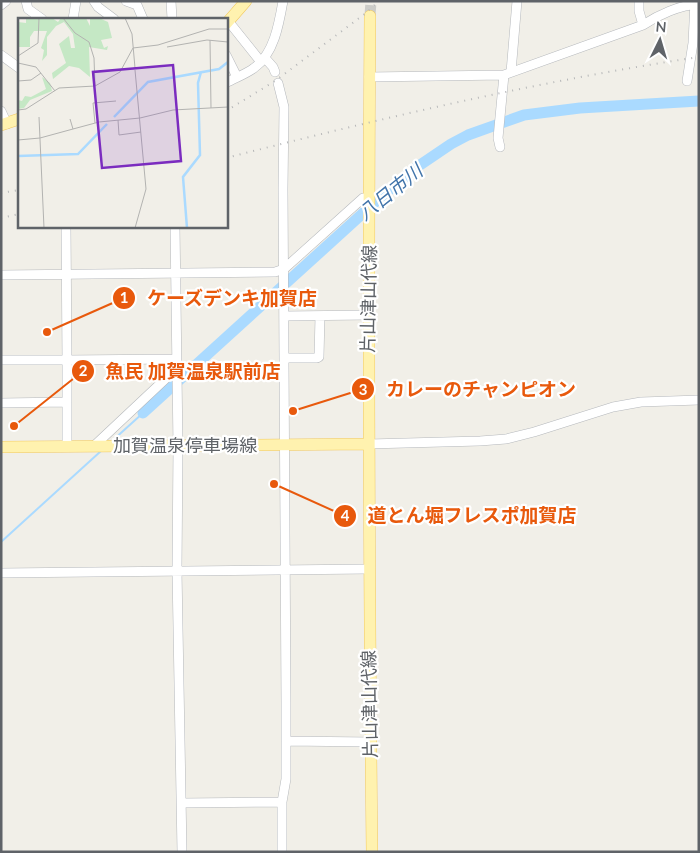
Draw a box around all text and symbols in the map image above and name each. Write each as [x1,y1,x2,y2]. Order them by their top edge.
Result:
north arrow [635,15,685,65]
inset map [18,18,228,228]
text: N [655,18,667,35]
water label: 八日市川 [353,158,428,224]
street label: 片山津山代線 [356,245,380,353]
callout: ケーズデンキ加賀店 [111,281,327,315]
text: ケーズデンキ加賀店 [147,286,317,309]
text: 1 [120,288,128,306]
callout: 魚民 加賀温泉駅前店 [70,354,291,388]
text: 魚民 加賀温泉駅前店 [105,359,281,382]
text: 2 [79,361,88,379]
callout: カレーのチャンピオン [351,372,586,406]
text: カレーのチャンピオン [386,377,576,400]
text: 3 [359,380,367,398]
street label: 加賀温泉停車場線 [113,434,257,456]
callout: 道とん堀フレスポ加賀店 [332,499,586,533]
text: 道とん堀フレスポ加賀店 [367,503,577,526]
text: 4 [341,506,350,524]
street label: 片山津山代線 [357,650,381,758]

